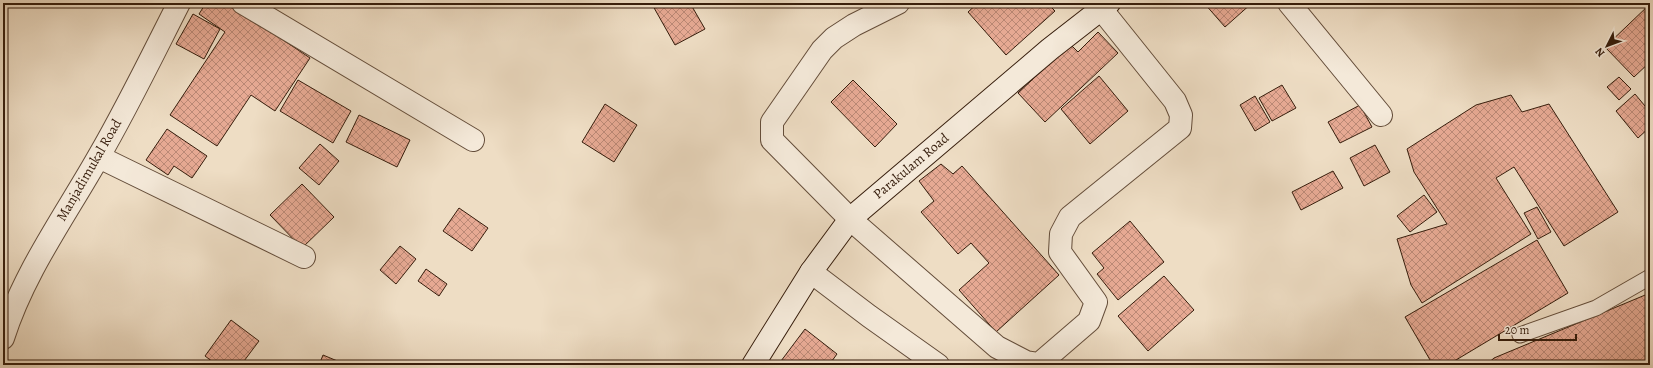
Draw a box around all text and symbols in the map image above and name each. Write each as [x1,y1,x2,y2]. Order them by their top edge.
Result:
north arrow [1587,26,1627,66]
text: N [1592,44,1608,60]
street label: Manjadimukal Road [52,115,126,225]
street label: Parakulam Road [869,128,953,203]
scale bar [1499,316,1576,342]
text: 20 m [1505,322,1529,338]

